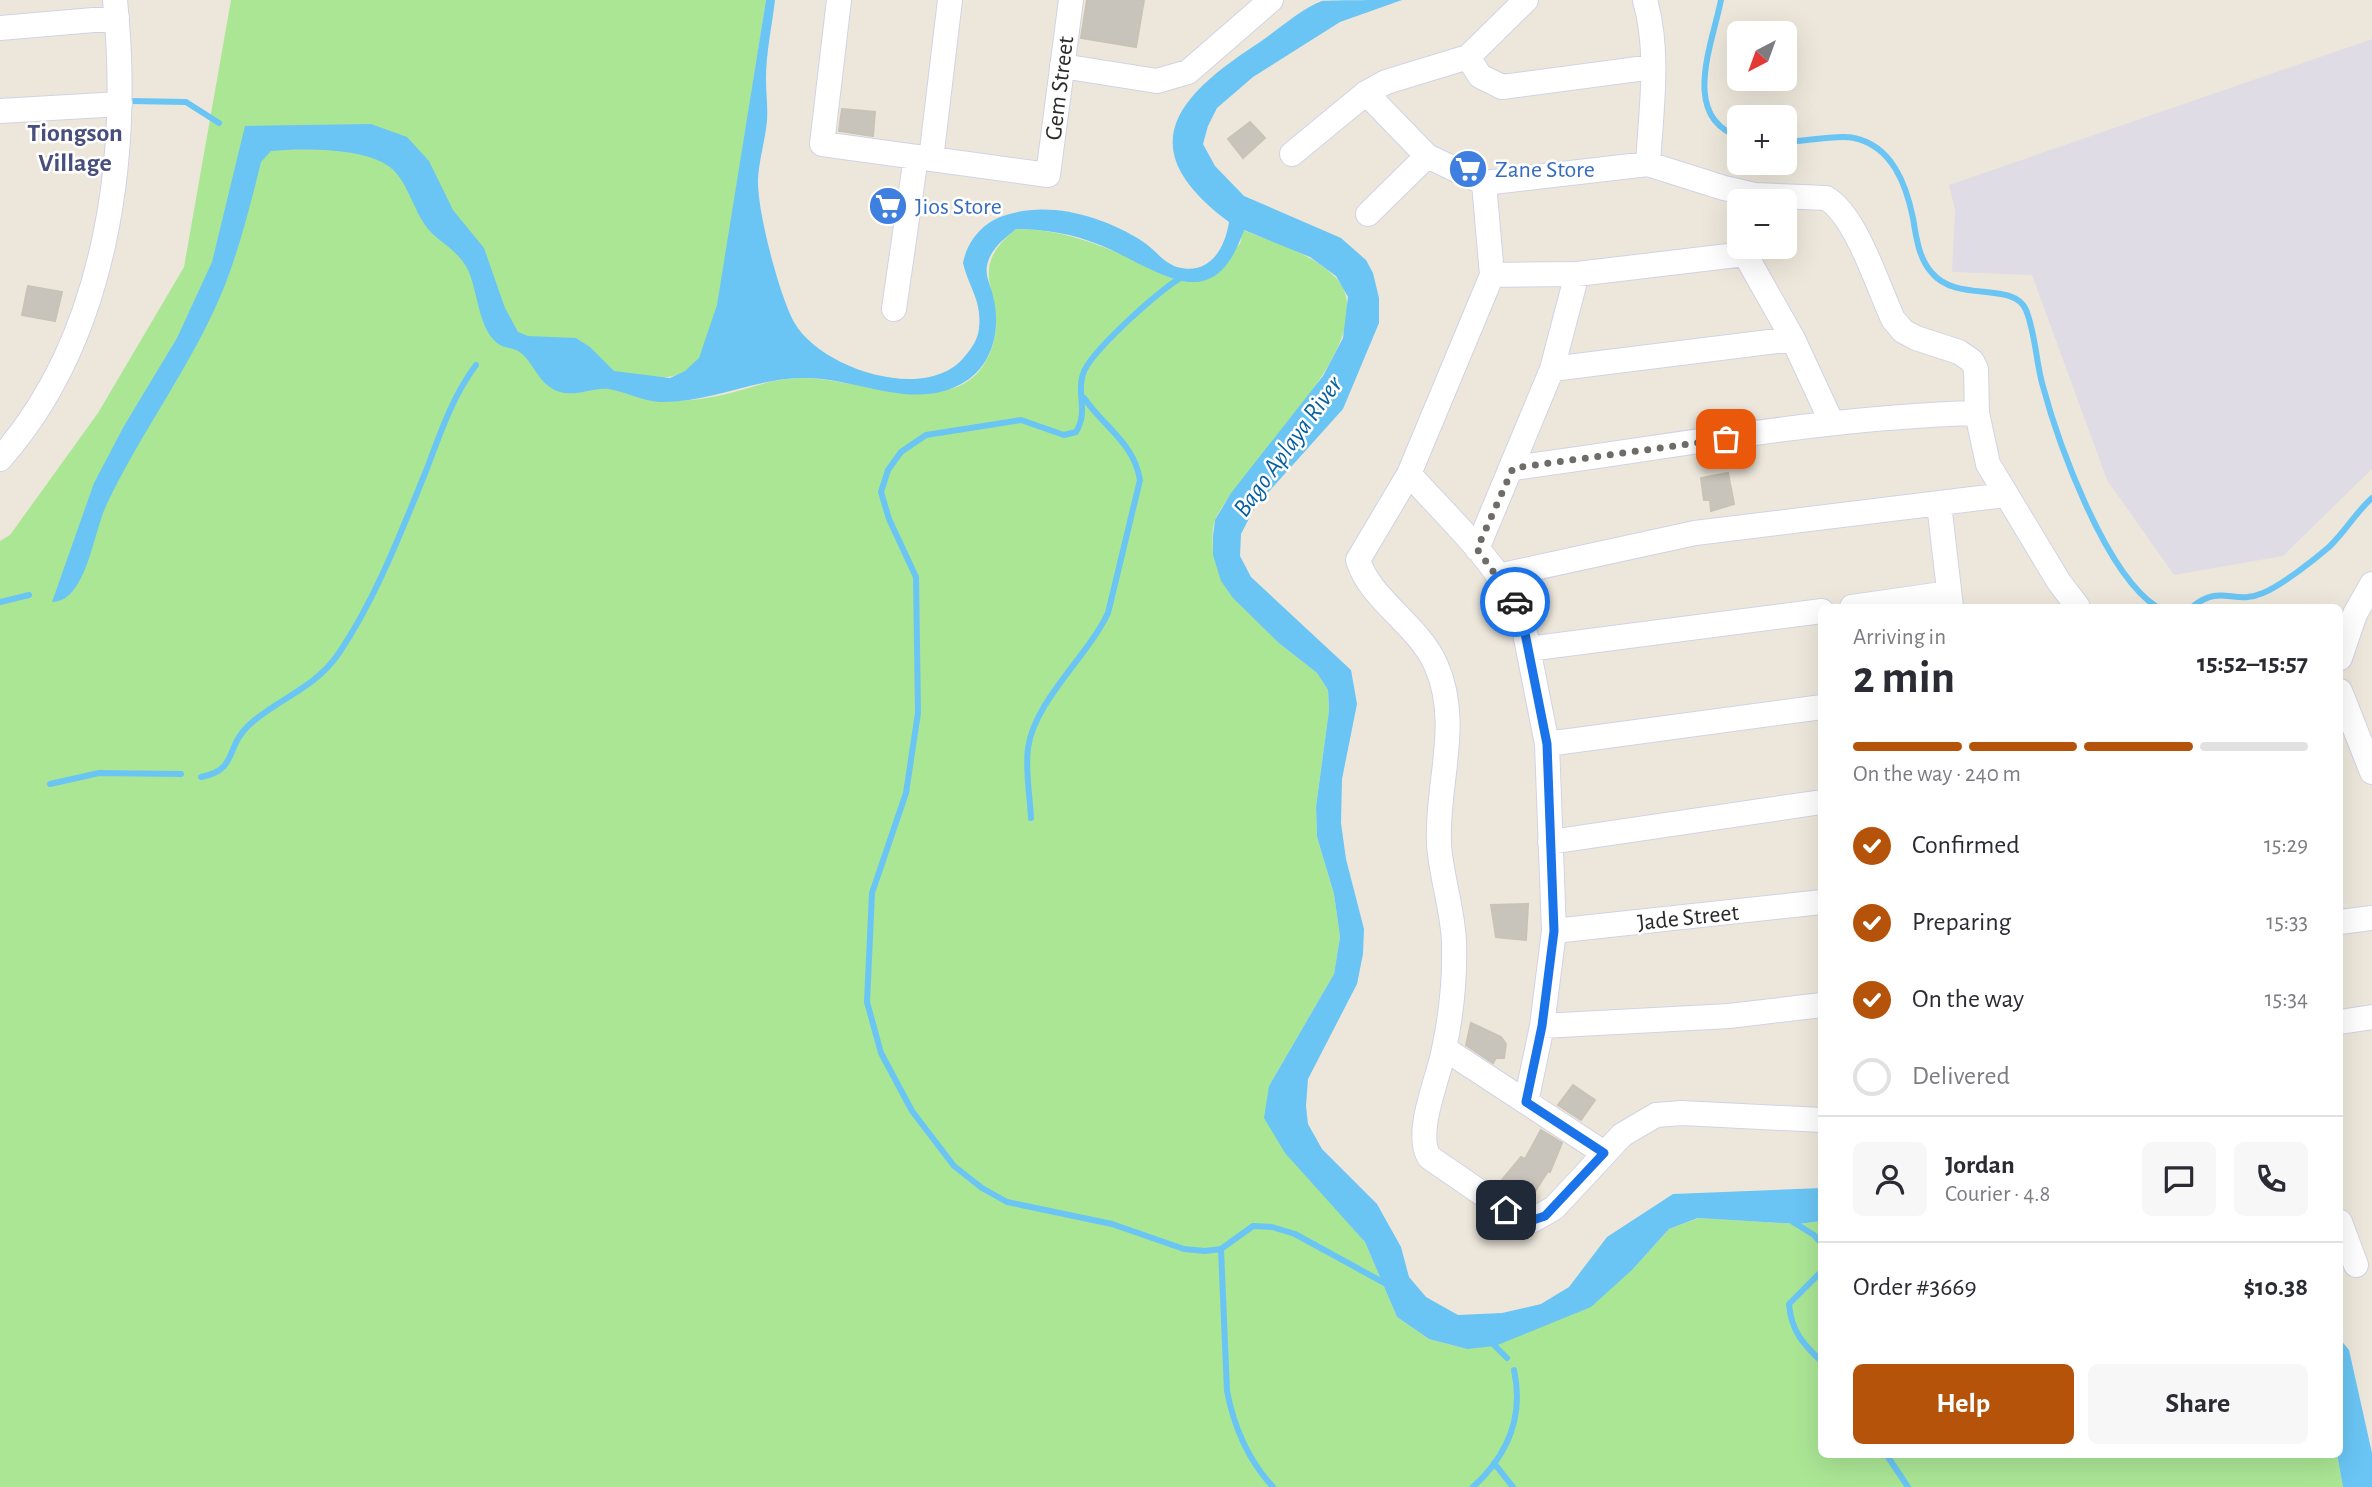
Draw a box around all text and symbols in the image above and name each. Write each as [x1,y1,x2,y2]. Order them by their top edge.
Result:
north arrow [1727,21,1797,91]
map controls [1727,21,1797,259]
street label: Gem Street [1042,34,1078,142]
button: + [1727,105,1797,175]
district label: Tiongson Village [27,120,123,176]
supermarket icon: Zane Store [1447,148,1489,190]
place label: Zane Store [1495,158,1595,182]
supermarket icon: Jios Store [867,185,909,227]
button: − [1727,189,1797,259]
place label: Jios Store [915,195,1002,219]
water label: Bago Aplaya River [1228,370,1348,522]
pin [1696,409,1756,469]
icon: bag [1707,420,1745,458]
courier [1480,567,1550,637]
icon: car [1496,583,1534,621]
text: Arriving in [1853,626,1946,649]
text: 15:52–15:57 [2197,650,2308,676]
text: 2 min [1853,655,1955,701]
text: On the way · 240 m [1853,763,2021,786]
icon: check [1853,827,1891,865]
text: Confirmed [1912,832,2020,858]
text: 15:29 [2264,834,2308,857]
street label: Jade Street [1636,901,1740,935]
icon: check [1853,904,1891,942]
text: Preparing [1912,909,2011,935]
text: 15:33 [2266,911,2308,934]
icon: check [1853,981,1891,1019]
text: On the way [1912,986,2024,1012]
text: 15:34 [2265,988,2308,1011]
text: Delivered [1912,1063,2010,1089]
button: person [1853,1142,1927,1216]
button: chat [2142,1142,2216,1216]
button: phone [2234,1142,2308,1216]
text: Jordan [1945,1152,2015,1178]
pin [1476,1180,1536,1240]
text: Courier · 4.8 [1945,1183,2050,1206]
icon: home [1487,1191,1525,1229]
text: Order #3669 [1853,1274,1977,1300]
text: $10.38 [2243,1274,2308,1300]
button: Help [1853,1364,2074,1444]
button: Share [2088,1364,2308,1444]

